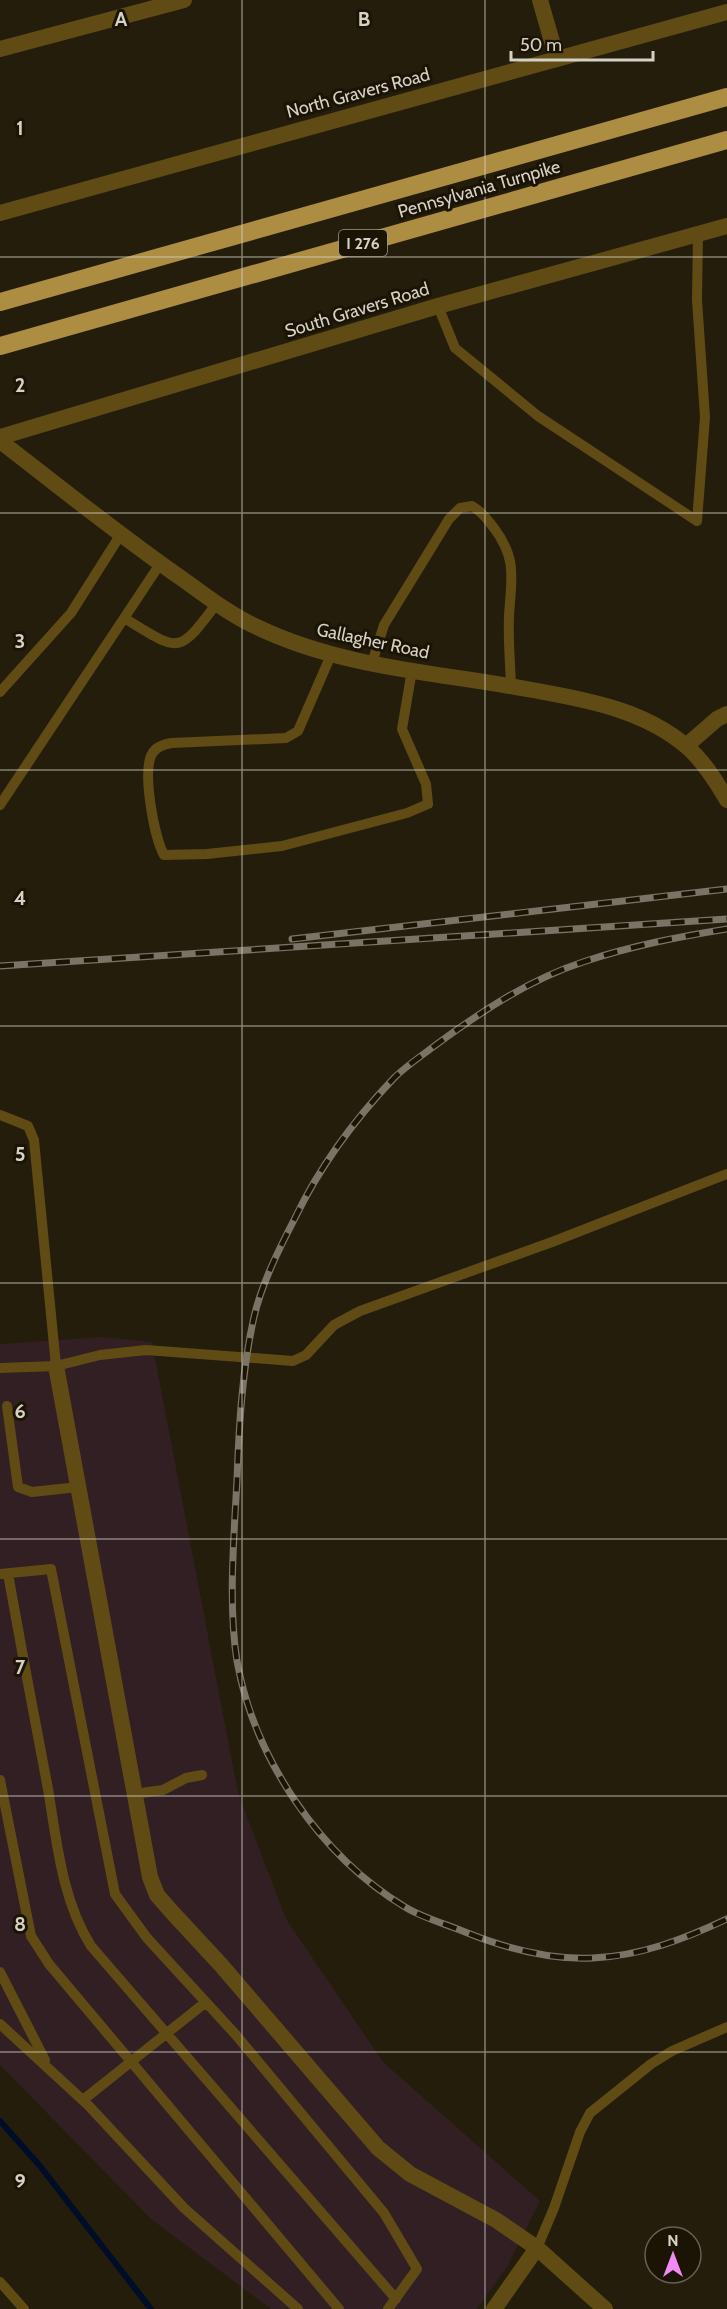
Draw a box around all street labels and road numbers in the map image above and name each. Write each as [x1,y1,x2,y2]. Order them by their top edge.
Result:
street label: North Gravers Road [284,63,432,123]
street label: Pennsylvania Turnpike [395,155,563,223]
road number: I 276 [339,230,387,256]
street label: South Gravers Road [282,278,432,342]
street label: Gallagher Road [315,618,431,664]

